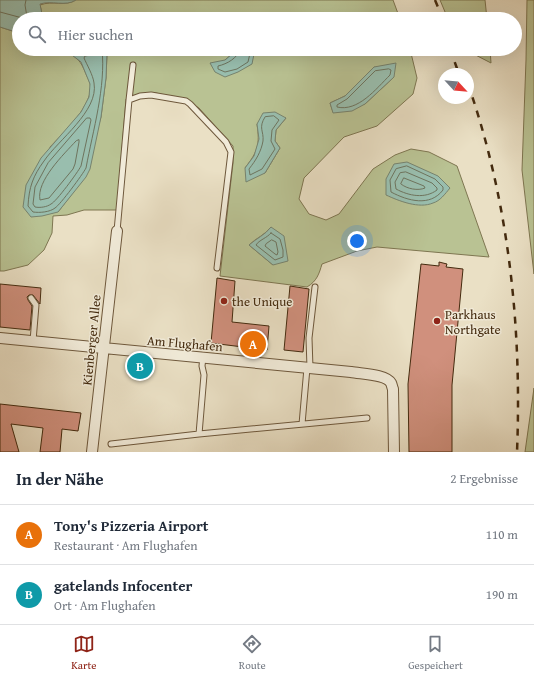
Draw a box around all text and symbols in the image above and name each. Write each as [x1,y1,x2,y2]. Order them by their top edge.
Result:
search box [12,12,522,56]
icon: search [26,23,48,45]
text: Hier suchen [58,24,133,45]
north arrow [438,68,474,104]
your location [347,231,367,251]
place label: the Unique [232,292,292,311]
street label: Kienberger Allee [77,294,106,386]
marker: the Unique [219,296,229,306]
place label: Parkhaus Northgate [445,305,501,339]
marker: Parkhaus Northgate [432,316,442,326]
pin: A [240,329,266,359]
street label: Am Flughafen [146,331,224,356]
pin: B [127,351,153,381]
text: In der Nähe [16,466,104,491]
text: 2 Ergebnisse [450,469,518,488]
text: Tony's Pizzeria Airport [54,515,209,536]
text: A [25,525,33,544]
text: 110 m [486,525,518,544]
text: Restaurant · Am Flughafen [54,536,198,555]
text: gatelands Infocenter [54,575,192,596]
text: B [25,585,33,604]
text: 190 m [486,585,518,604]
text: Ort · Am Flughafen [54,596,156,615]
tab: Karte [71,633,96,673]
tab: Route [239,633,266,673]
tab: Gespeichert [408,633,463,673]

